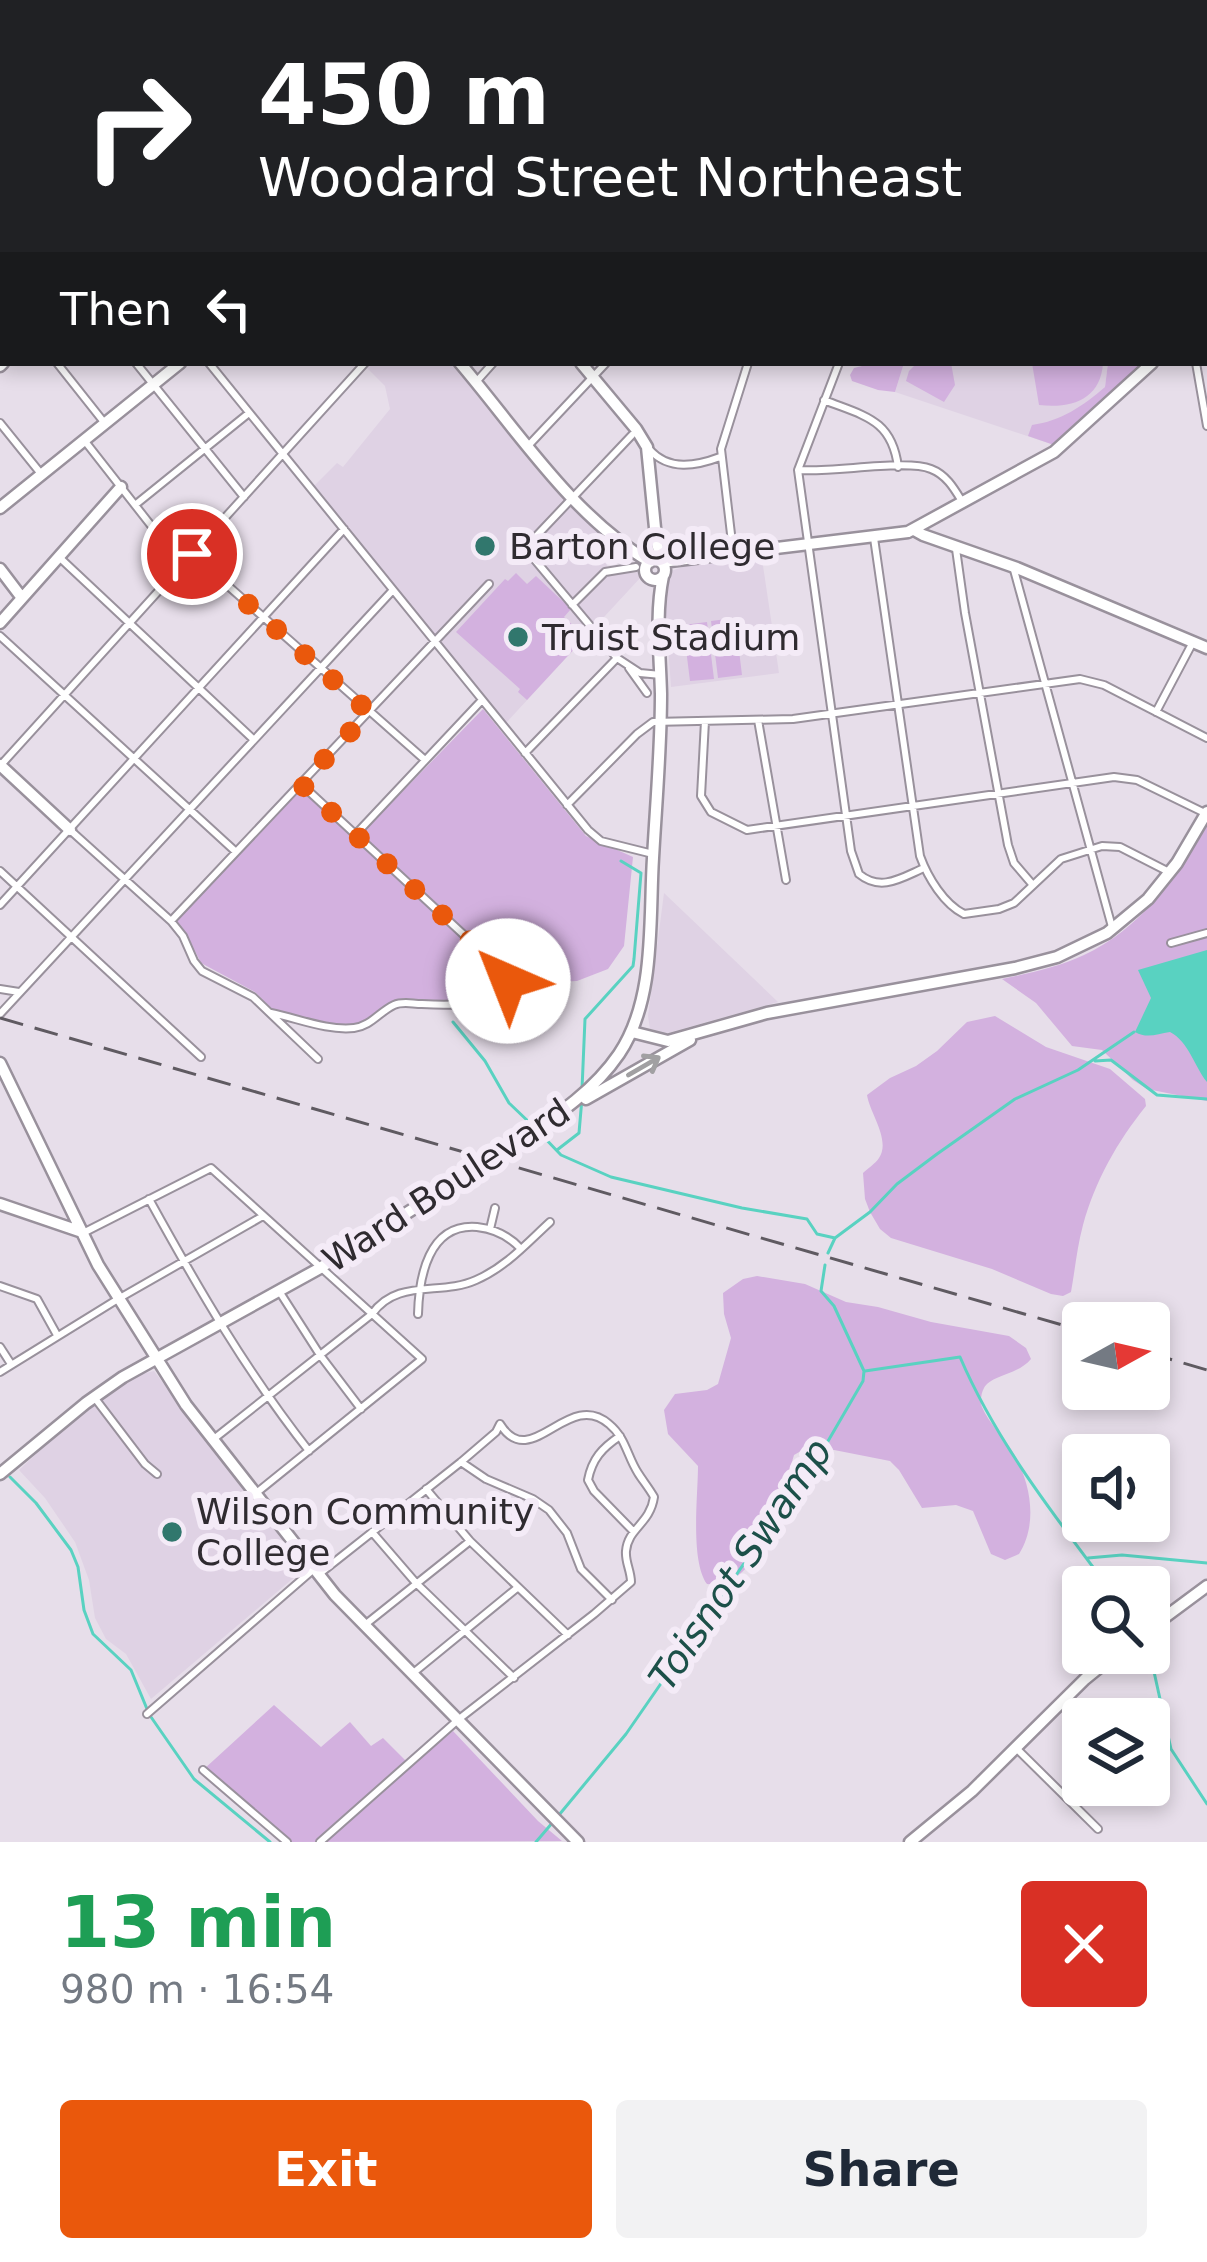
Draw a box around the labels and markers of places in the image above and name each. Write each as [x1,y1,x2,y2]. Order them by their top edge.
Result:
pin [141,503,243,605]
place label: Barton College [509,526,775,567]
marker: Barton College [472,533,498,559]
place label: Truist Stadium [541,617,800,658]
marker: Truist Stadium [505,624,531,650]
place label: Wilson Community College [196,1491,534,1573]
marker: Wilson Community College [159,1519,185,1545]

